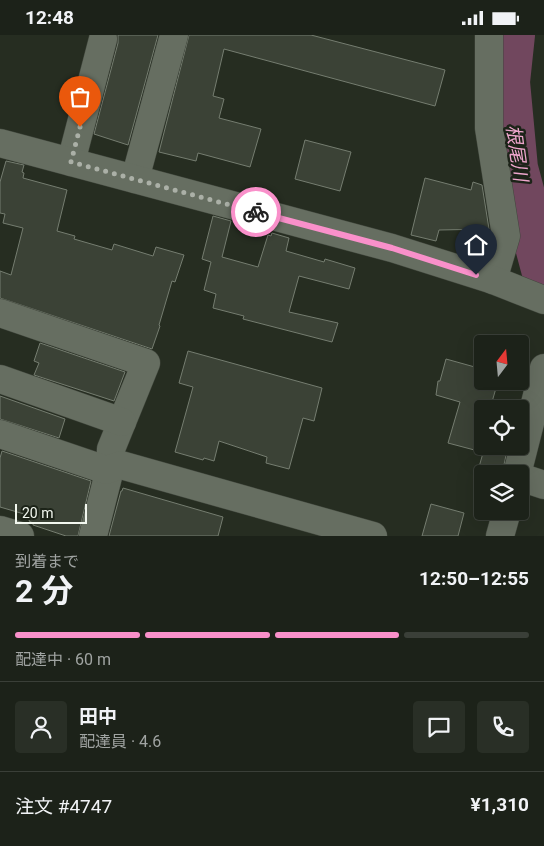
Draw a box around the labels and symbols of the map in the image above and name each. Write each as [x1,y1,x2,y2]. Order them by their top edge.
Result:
pin [59,76,101,127]
water label: 根尾川 [502,123,533,185]
courier [231,187,281,237]
pin [455,224,497,275]
north arrow [474,335,529,390]
scale bar [15,501,88,524]

